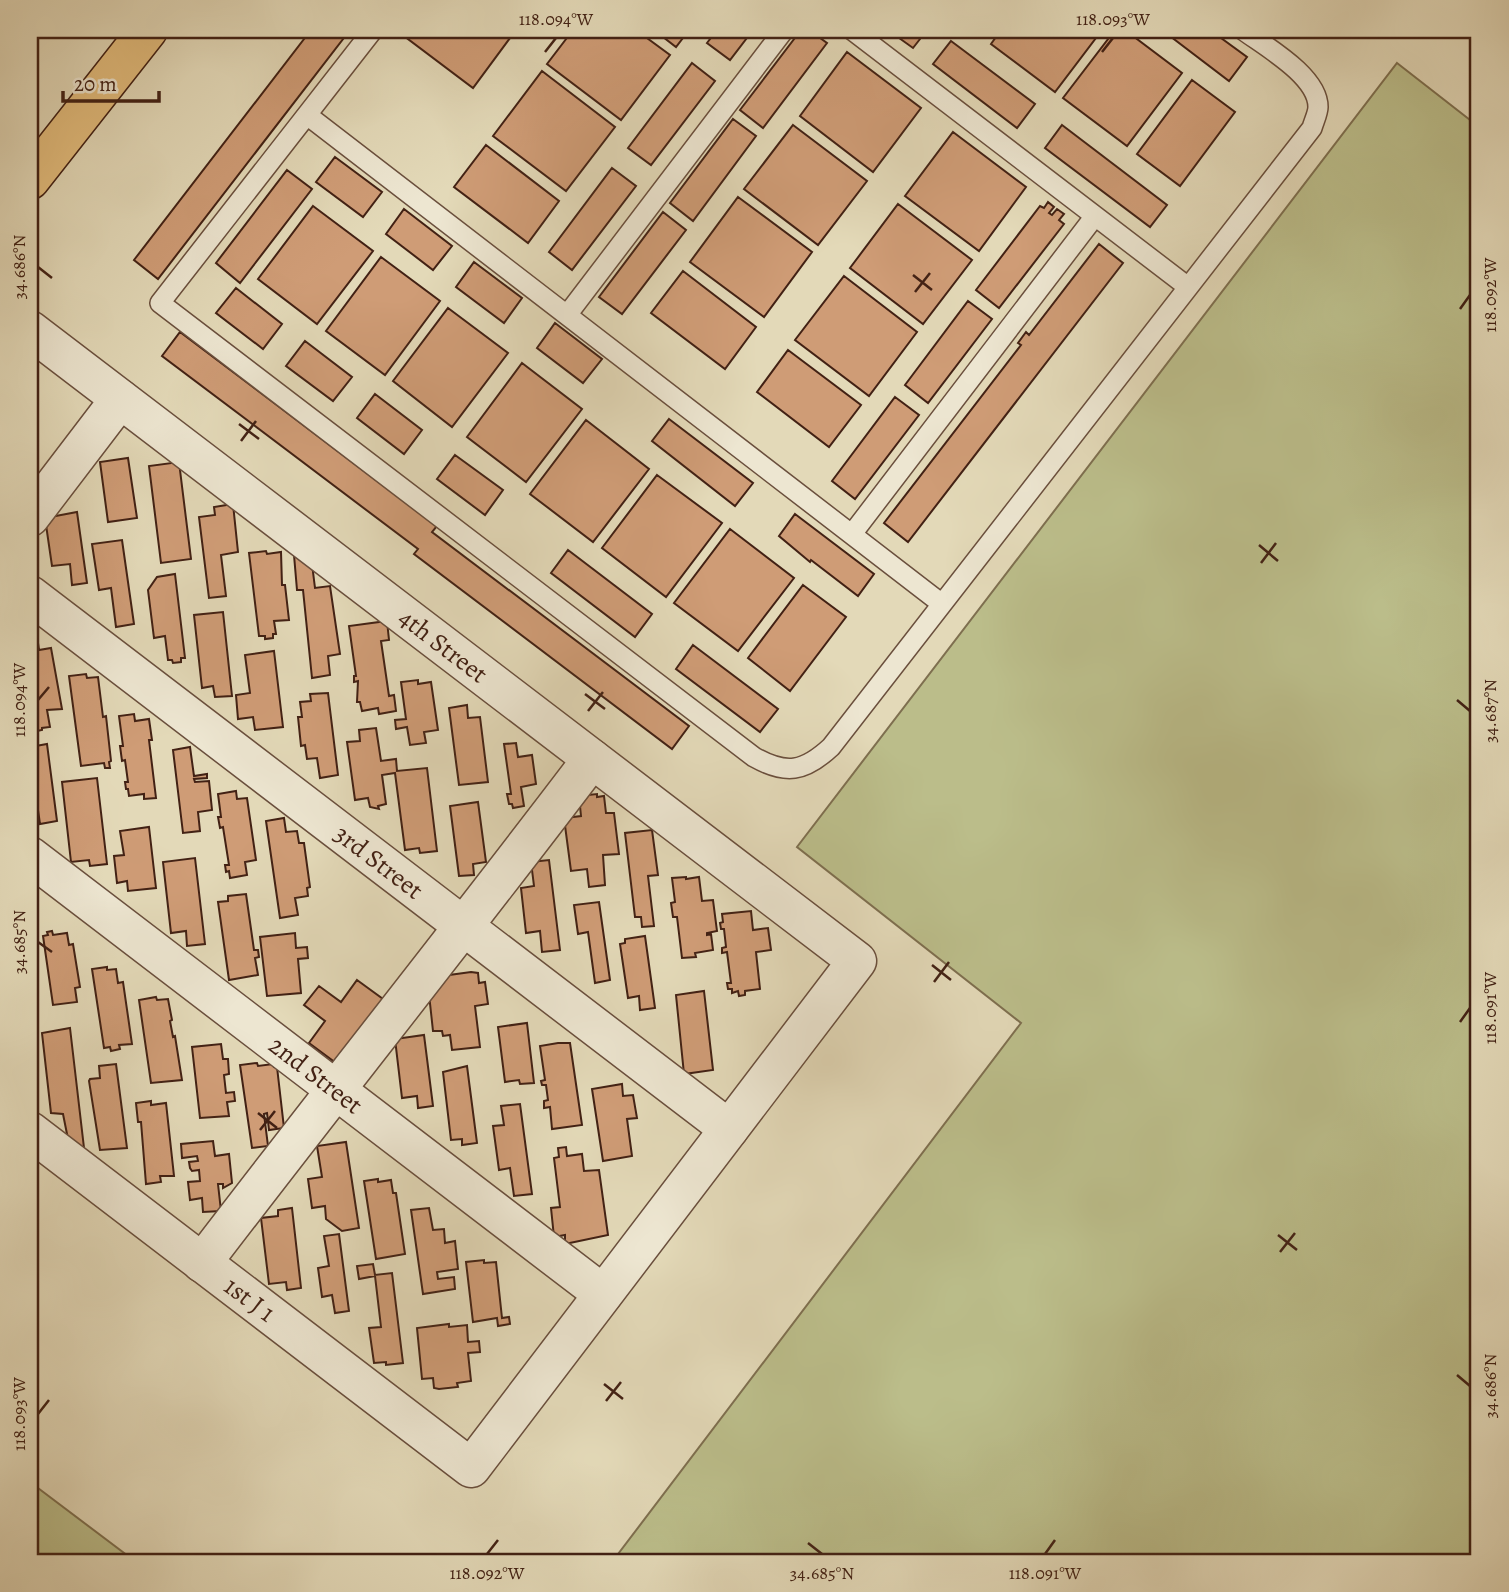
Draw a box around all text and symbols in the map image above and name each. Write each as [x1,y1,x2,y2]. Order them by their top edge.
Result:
text: 118.094°W [519,7,594,31]
text: 118.093°W [1076,7,1150,31]
scale bar [63,60,159,104]
text: 20 m [74,70,117,98]
text: 34.686°N [7,235,31,299]
text: 118.092°W [1478,257,1502,333]
street label: 4th Street [391,601,495,691]
text: 118.094°W [7,662,31,737]
text: 34.687°N [1478,679,1502,743]
street label: 3rd Street [327,817,431,908]
text: 34.685°N [7,910,31,974]
text: 118.091°W [1478,971,1502,1044]
street label: 2nd Street [261,1028,370,1122]
street label: 1st J 1 [217,1269,283,1330]
text: 34.686°N [1478,1354,1502,1418]
text: 118.093°W [7,1377,31,1451]
text: 118.092°W [449,1561,525,1585]
text: 34.685°N [790,1561,854,1585]
text: 118.091°W [1009,1561,1082,1585]

